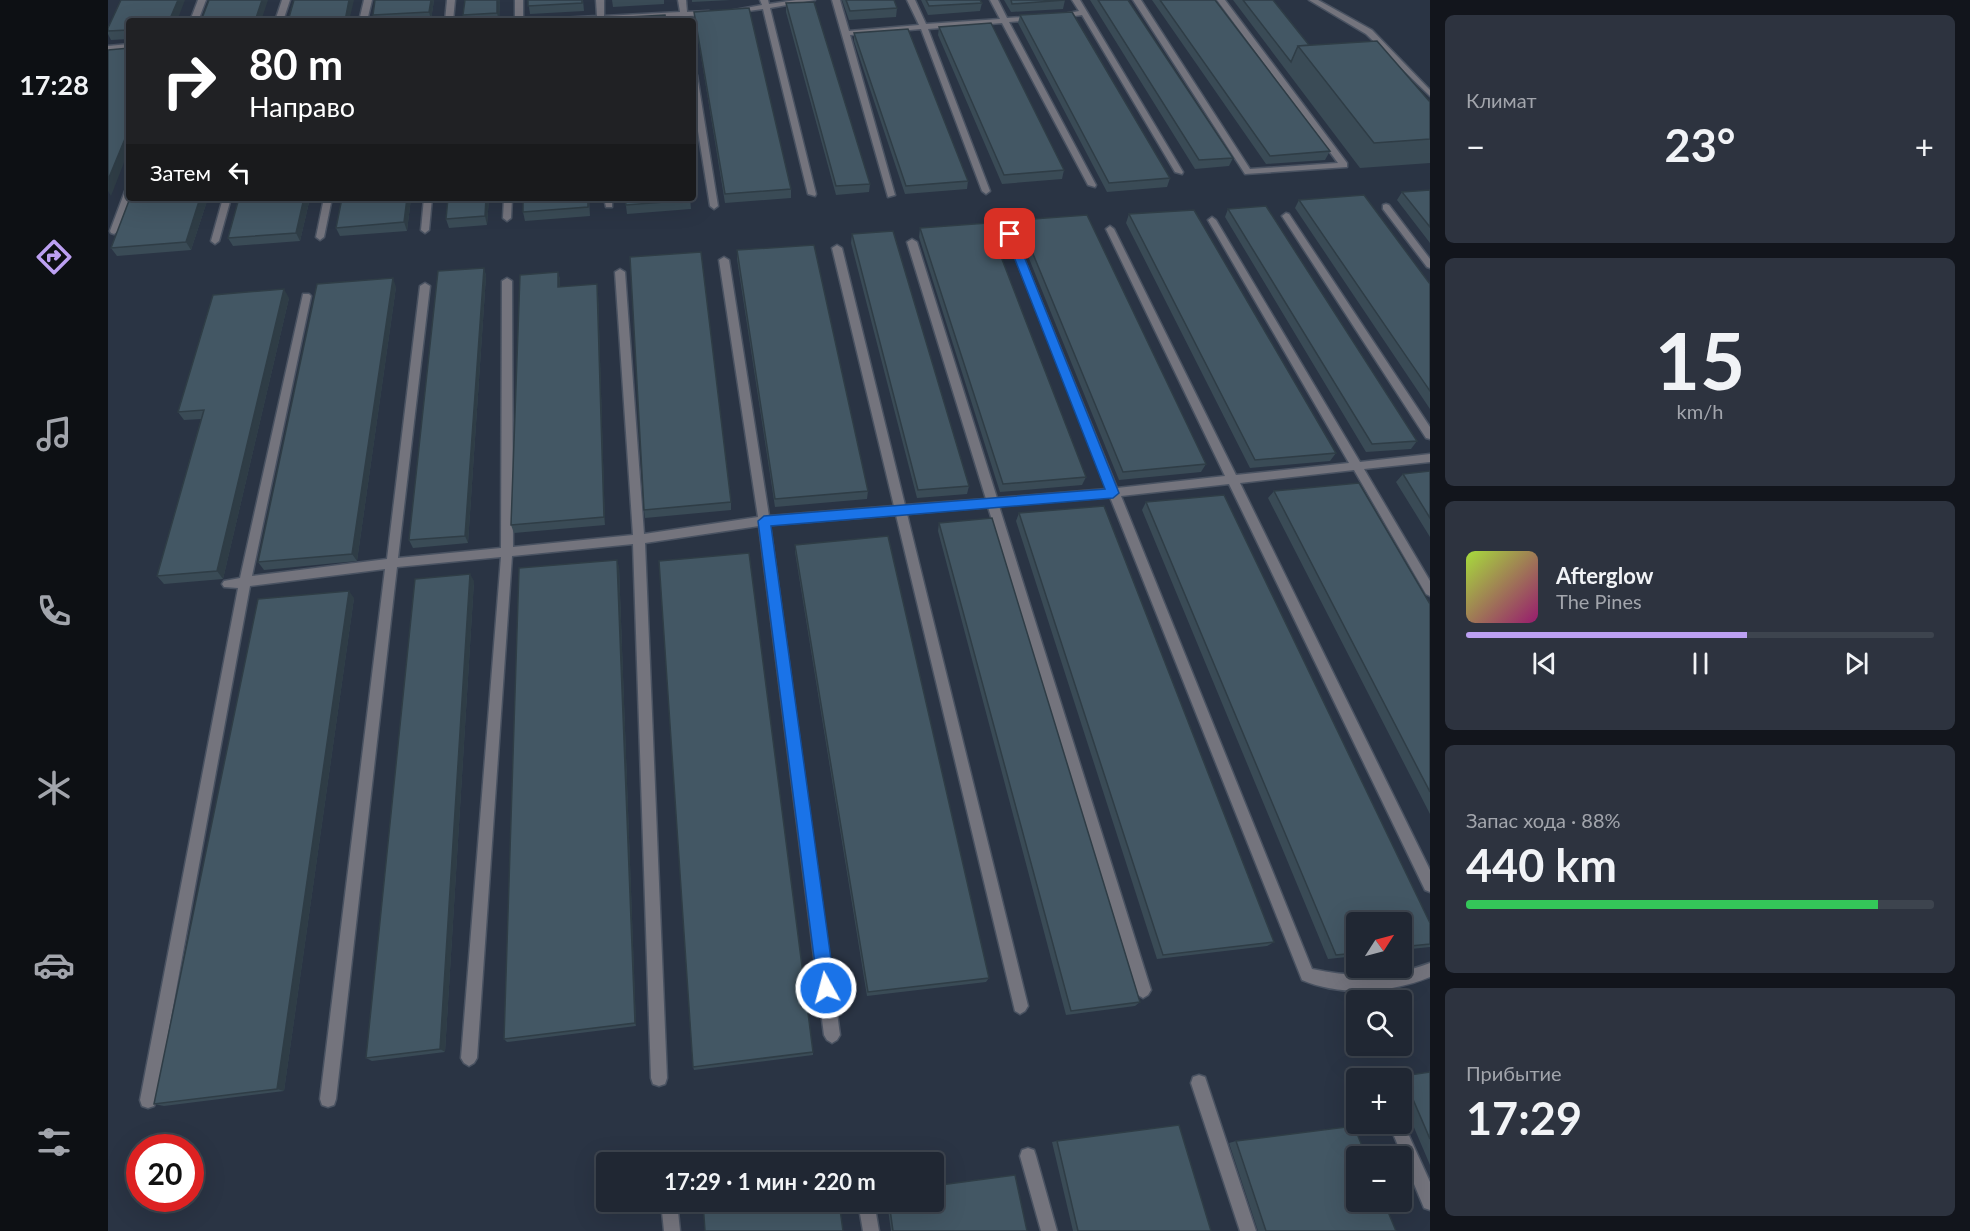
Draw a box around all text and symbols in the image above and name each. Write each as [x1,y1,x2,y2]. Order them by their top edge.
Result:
text: 80 m [249,39,343,89]
icon: right [150,42,228,120]
text: 17:28 [19,68,89,101]
text: Климат [1466,88,1537,112]
text: Направо [249,90,355,123]
text: 23° [1665,118,1735,172]
text: − [1466,126,1485,166]
text: + [1915,126,1934,166]
icon: left [223,156,256,189]
text: Затем [150,159,211,186]
pin [984,208,1035,259]
icon: arrive [993,217,1026,250]
icon: directions [33,236,75,278]
text: 15 [1655,313,1745,407]
text: km/h [1677,399,1723,423]
icon: music [33,413,75,455]
text: Afterglow [1556,562,1653,589]
text: The Pines [1556,589,1642,613]
icon: phone [33,590,75,632]
icon: previous [1528,647,1561,680]
icon: pause [1684,647,1717,680]
icon: next [1840,647,1873,680]
icon: climate [33,767,75,809]
text: Запас хода · 88% [1466,808,1621,832]
text: 440 km [1466,838,1617,892]
north arrow [1346,912,1412,978]
map controls [1346,912,1412,1212]
icon: car [33,944,75,986]
position arrow [794,956,858,1020]
button: search [1346,990,1412,1056]
text: Прибытие [1466,1061,1562,1085]
button: + [1346,1068,1412,1134]
text: 17:29 [1466,1091,1582,1145]
icon: filters [33,1121,75,1163]
speed limit sign: 20 [126,1134,204,1212]
button: − [1346,1146,1412,1212]
text: 17:29 · 1 мин · 220 m [664,1168,876,1195]

